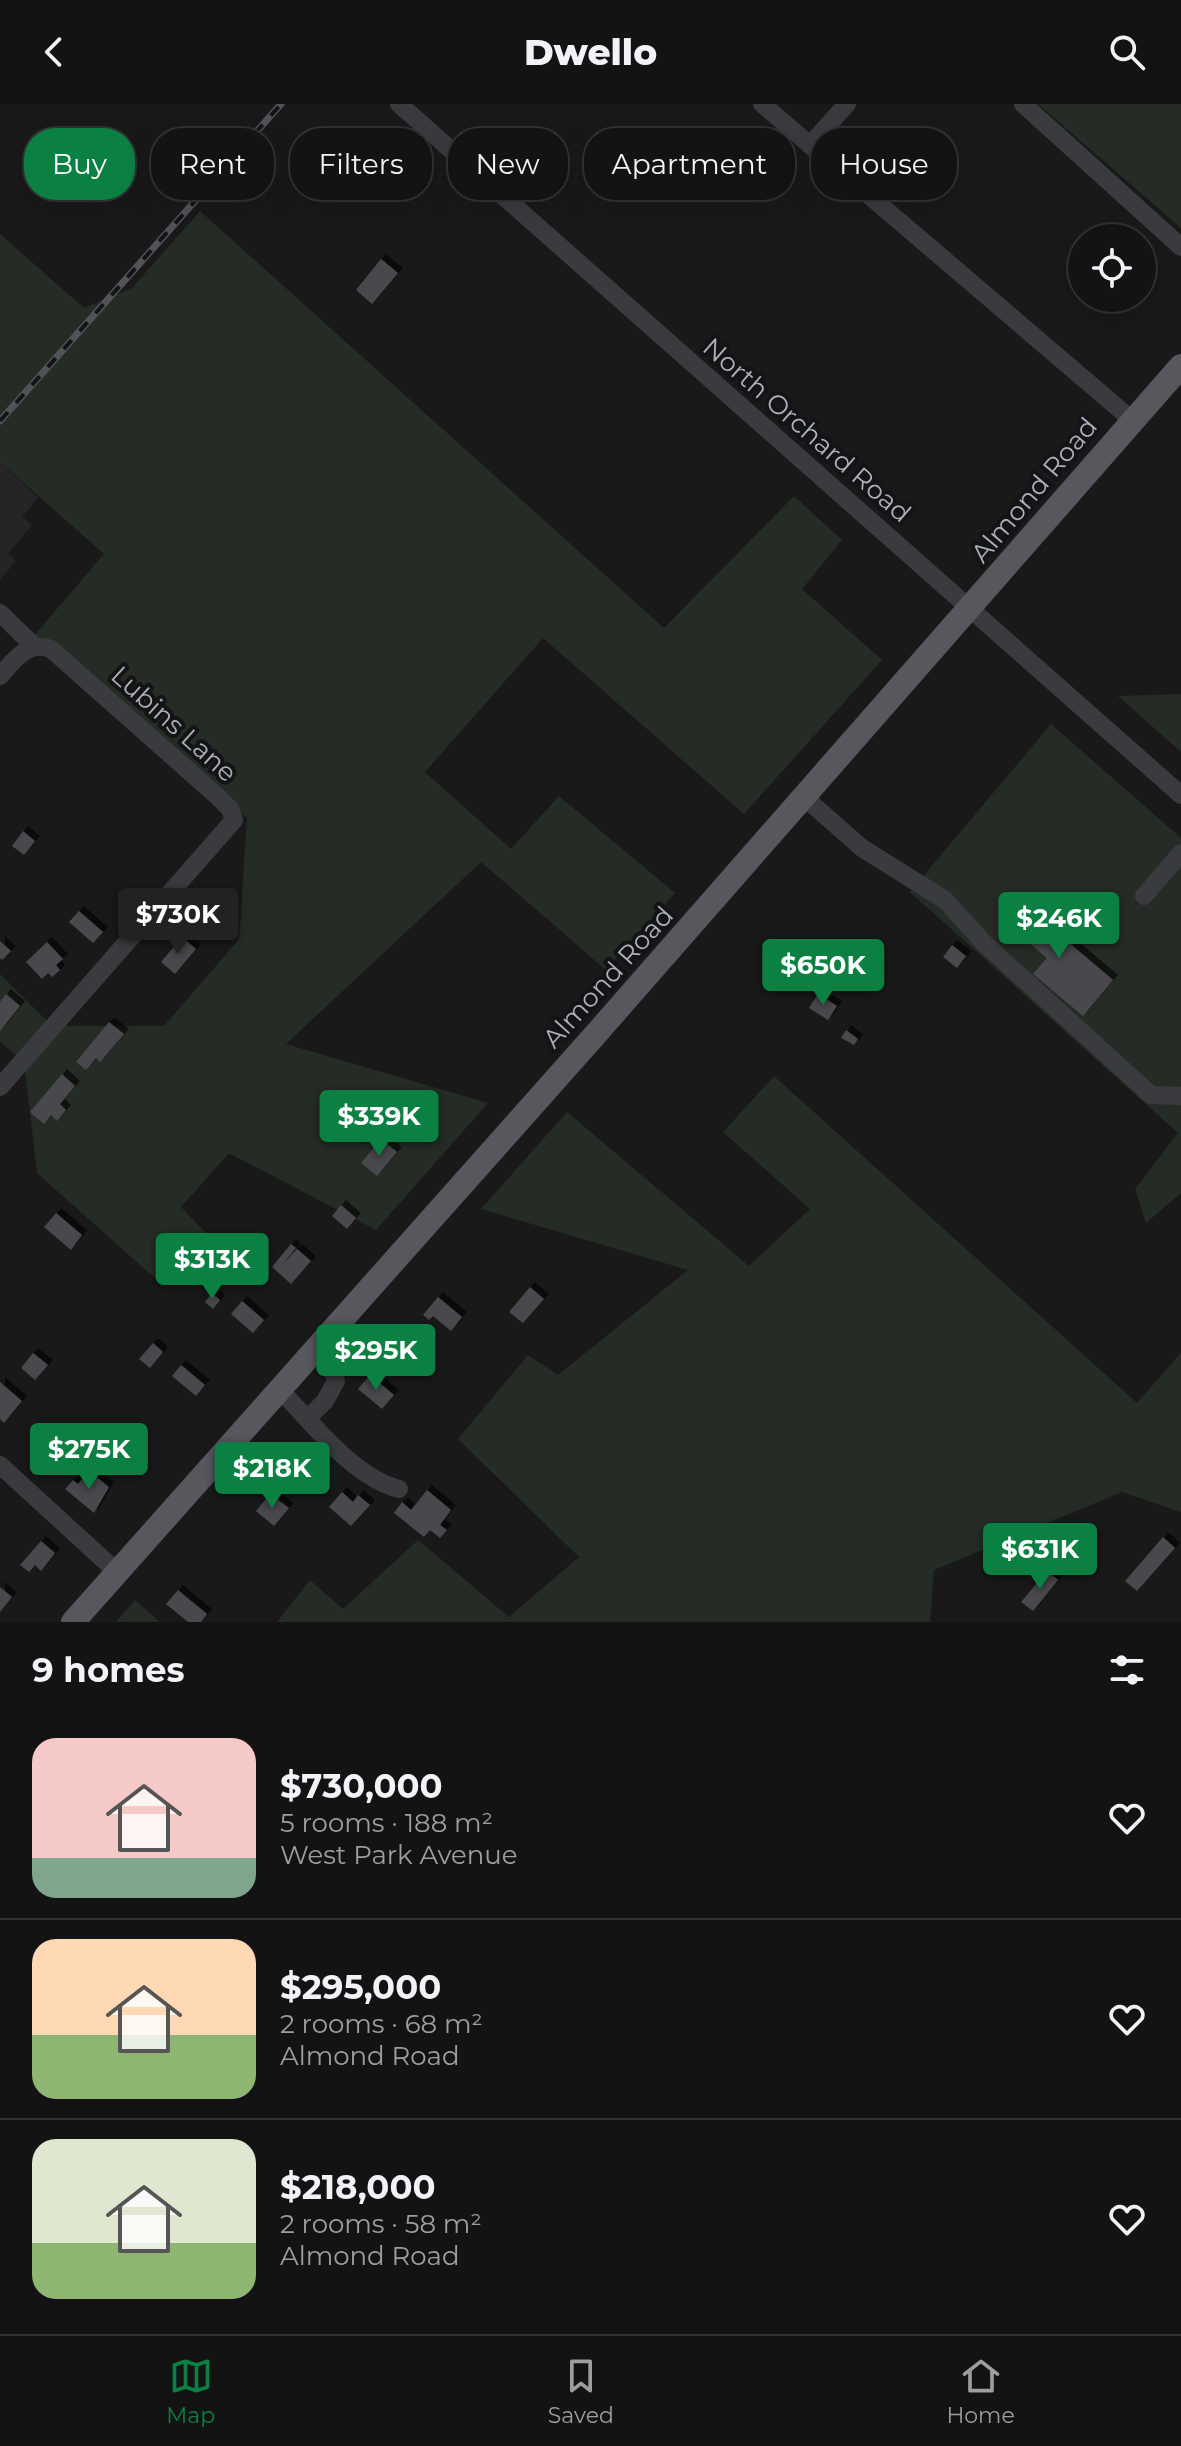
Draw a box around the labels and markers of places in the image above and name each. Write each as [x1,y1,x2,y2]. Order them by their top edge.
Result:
pin: $730K [122,888,234,956]
pin: $246K [1003,892,1115,960]
pin: $650K [767,939,879,1007]
pin: $339K [323,1090,435,1158]
pin: $313K [156,1233,268,1301]
pin: $295K [320,1324,432,1392]
pin: $275K [33,1423,145,1491]
pin: $218K [216,1442,328,1510]
pin: $631K [984,1523,1096,1591]

